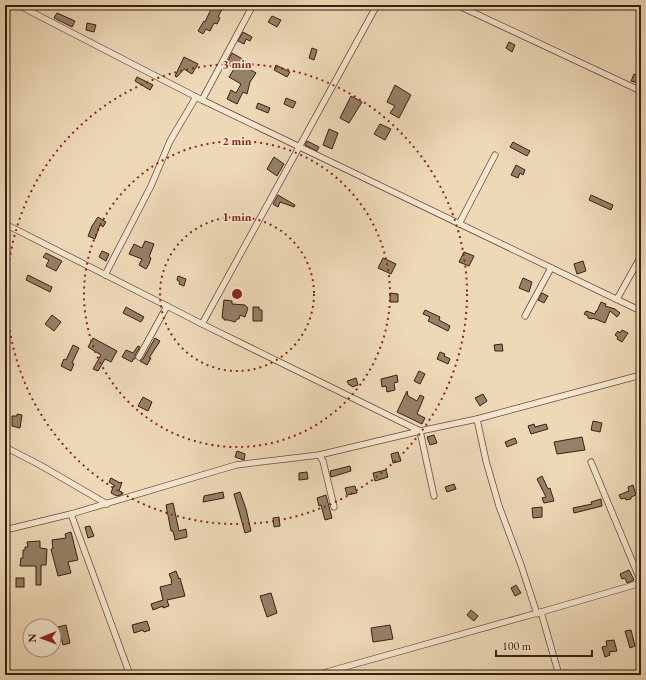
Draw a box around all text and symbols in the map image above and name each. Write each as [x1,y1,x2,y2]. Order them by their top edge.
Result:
text: 3 min [222,56,252,72]
text: 2 min [222,133,252,149]
text: 1 min [222,209,252,225]
centre of rings [230,287,244,301]
north arrow [22,618,62,658]
scale bar [496,632,592,658]
text: N [25,634,39,643]
text: 100 m [502,638,532,654]

